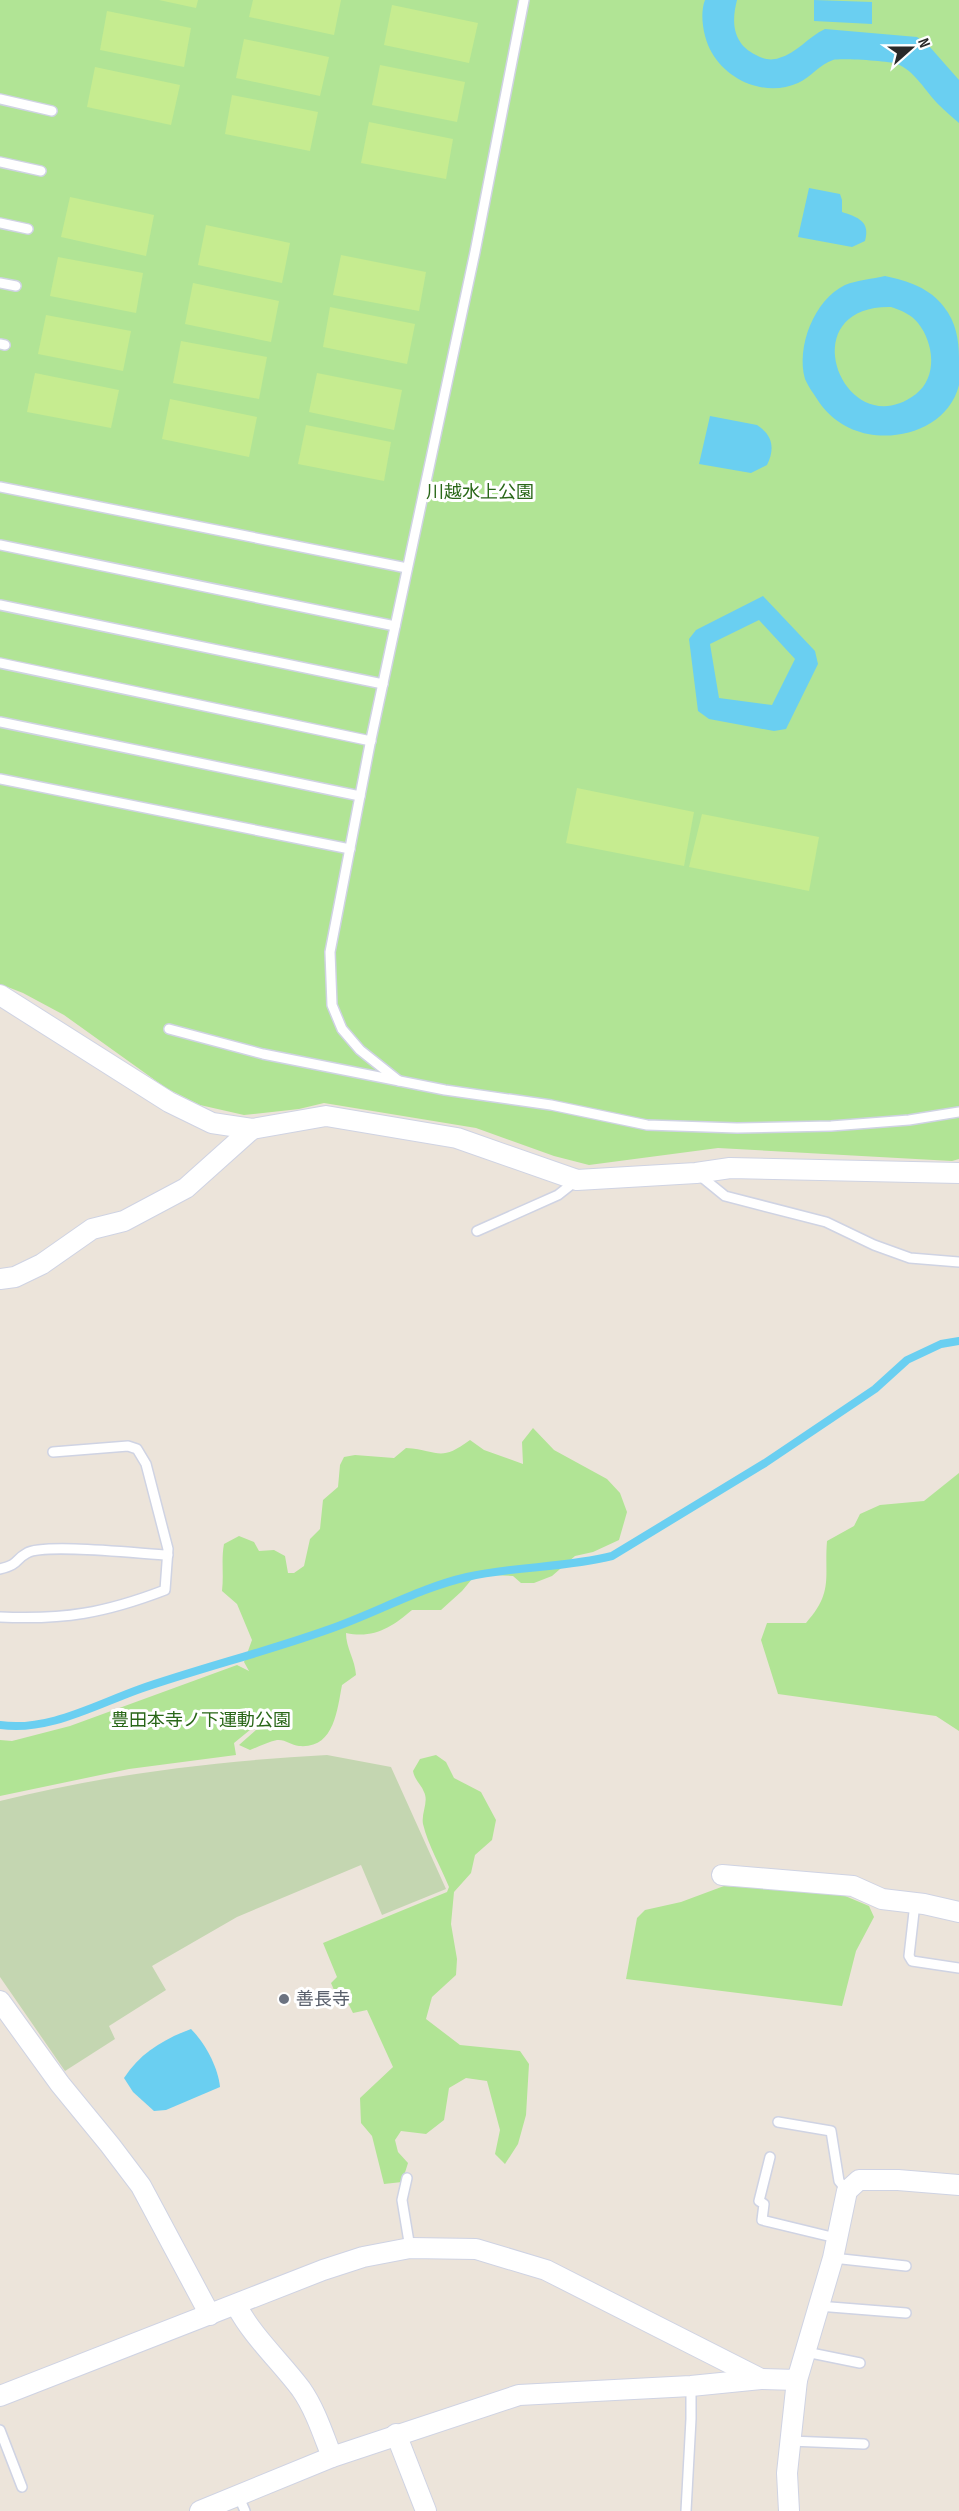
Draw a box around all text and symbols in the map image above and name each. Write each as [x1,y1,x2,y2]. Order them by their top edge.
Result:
north arrow [881,18,941,78]
text: N [913,36,934,51]
park label: 川越水上公園 [426,482,534,503]
park label: 豊田本寺ノ下運動公園 [111,1710,291,1731]
place label: 善長寺 [296,1989,350,2010]
marker: 善長寺 [277,1992,291,2006]

